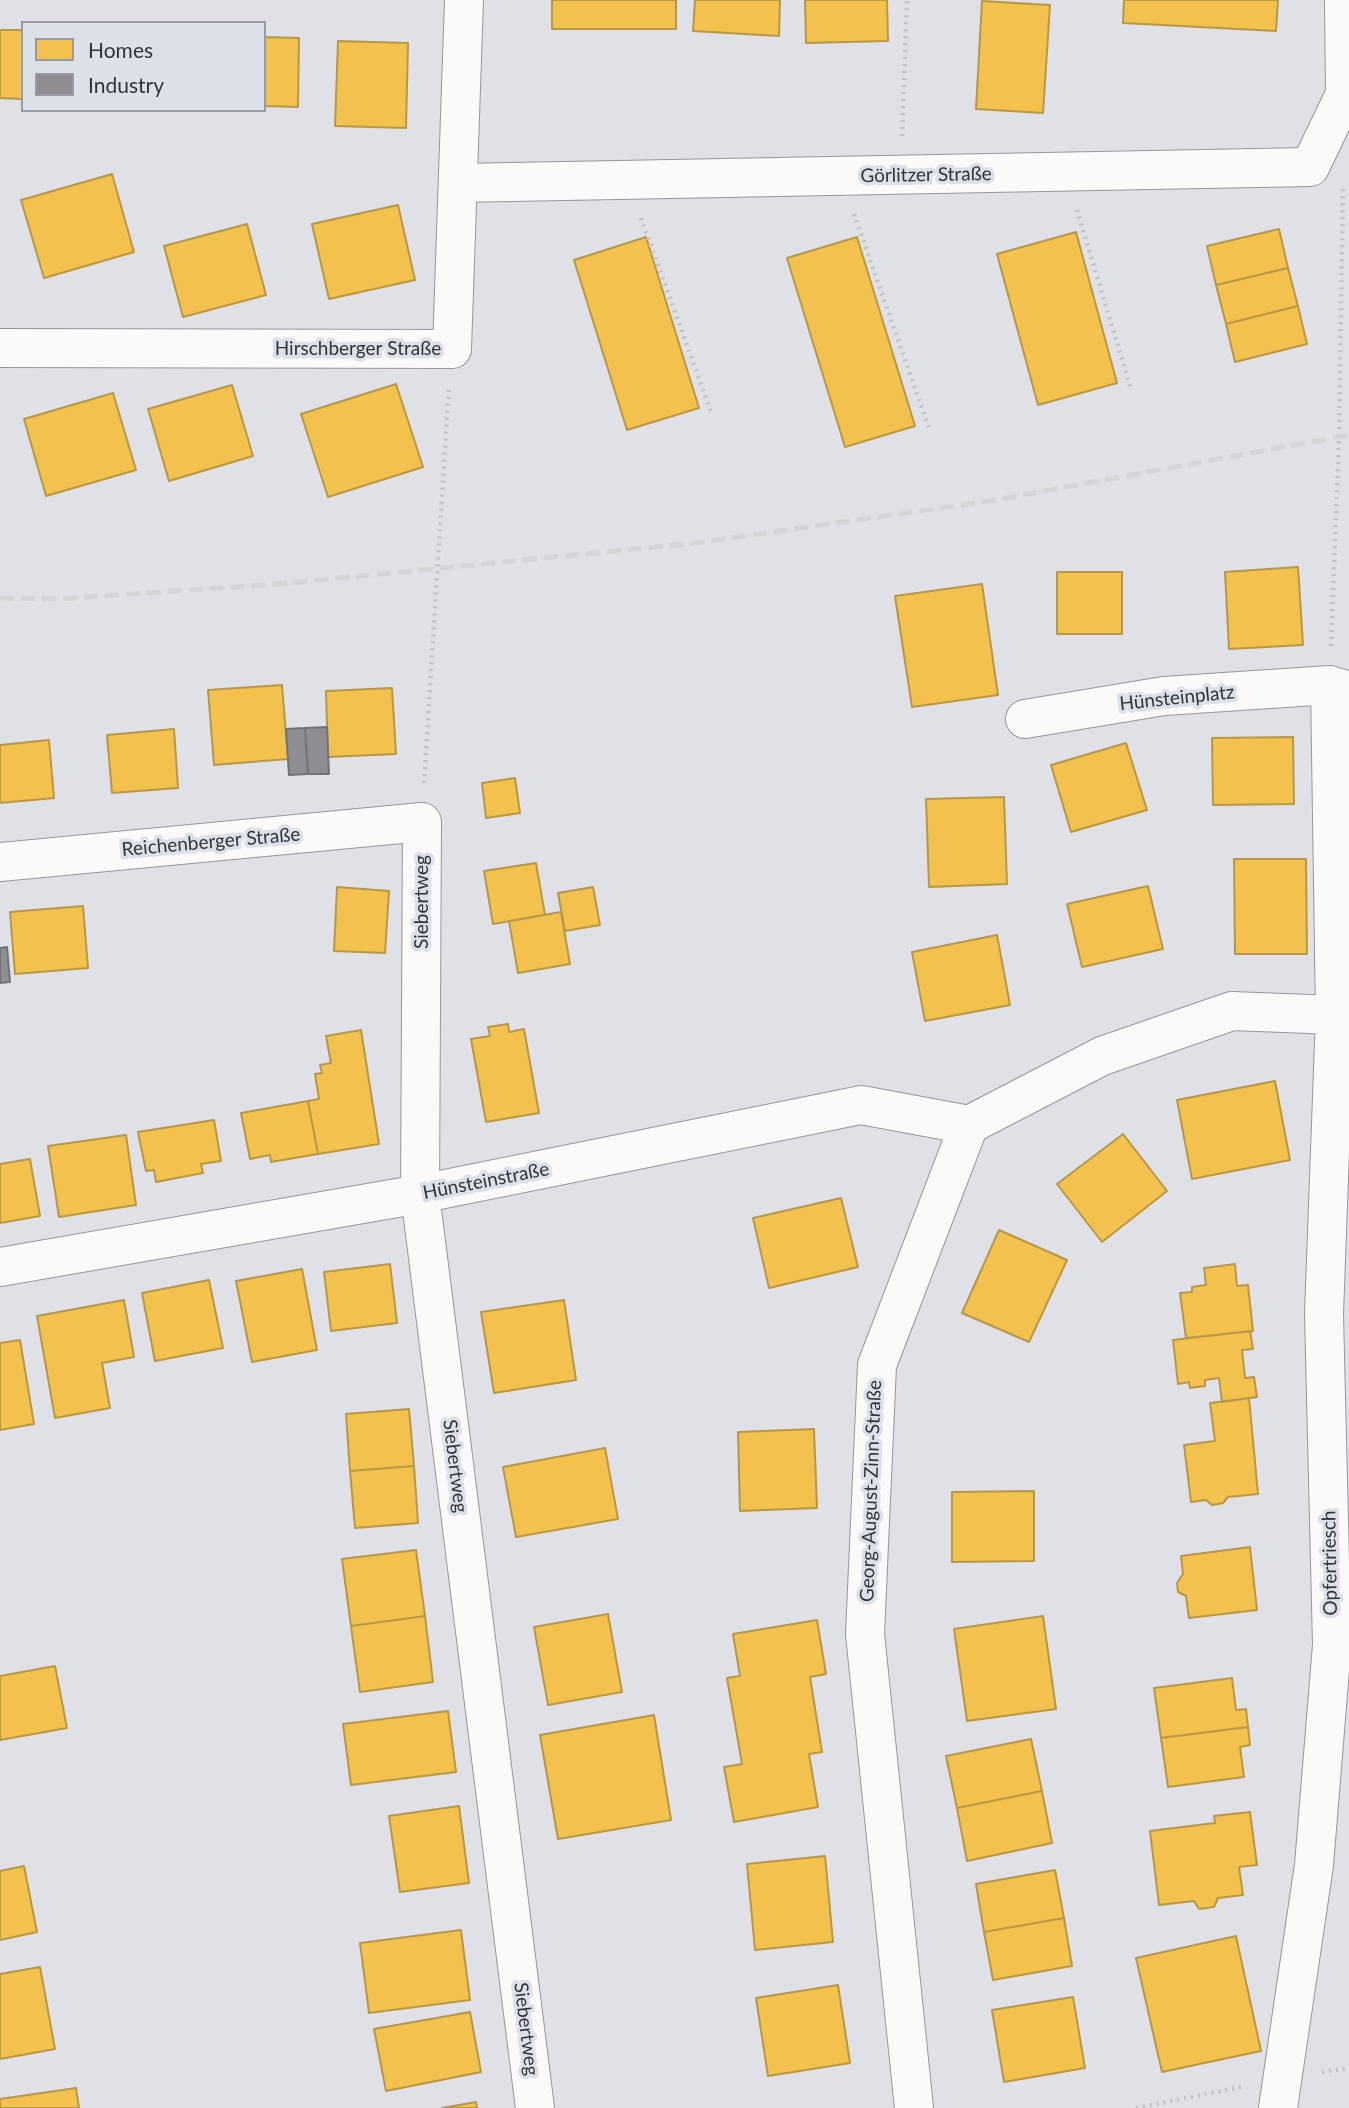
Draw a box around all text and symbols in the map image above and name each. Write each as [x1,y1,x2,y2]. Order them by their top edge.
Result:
legend [21,21,266,112]
text: Homes [88,37,153,62]
text: Industry [88,72,164,97]
street label: Görlitzer Straße [860,162,992,188]
street label: Hirschberger Straße [275,338,441,360]
street label: Hünsteinplatz [1118,681,1236,715]
street label: Reichenberger Straße [121,823,301,861]
street label: Siebertweg [411,855,433,949]
street label: Hünsteinstraße [421,1158,551,1204]
street label: Georg-August-Zinn-Straße [856,1380,886,1602]
street label: Siebertweg [438,1418,472,1514]
street label: Opfertriesch [1318,1510,1342,1616]
street label: Siebertweg [509,1981,543,2077]

